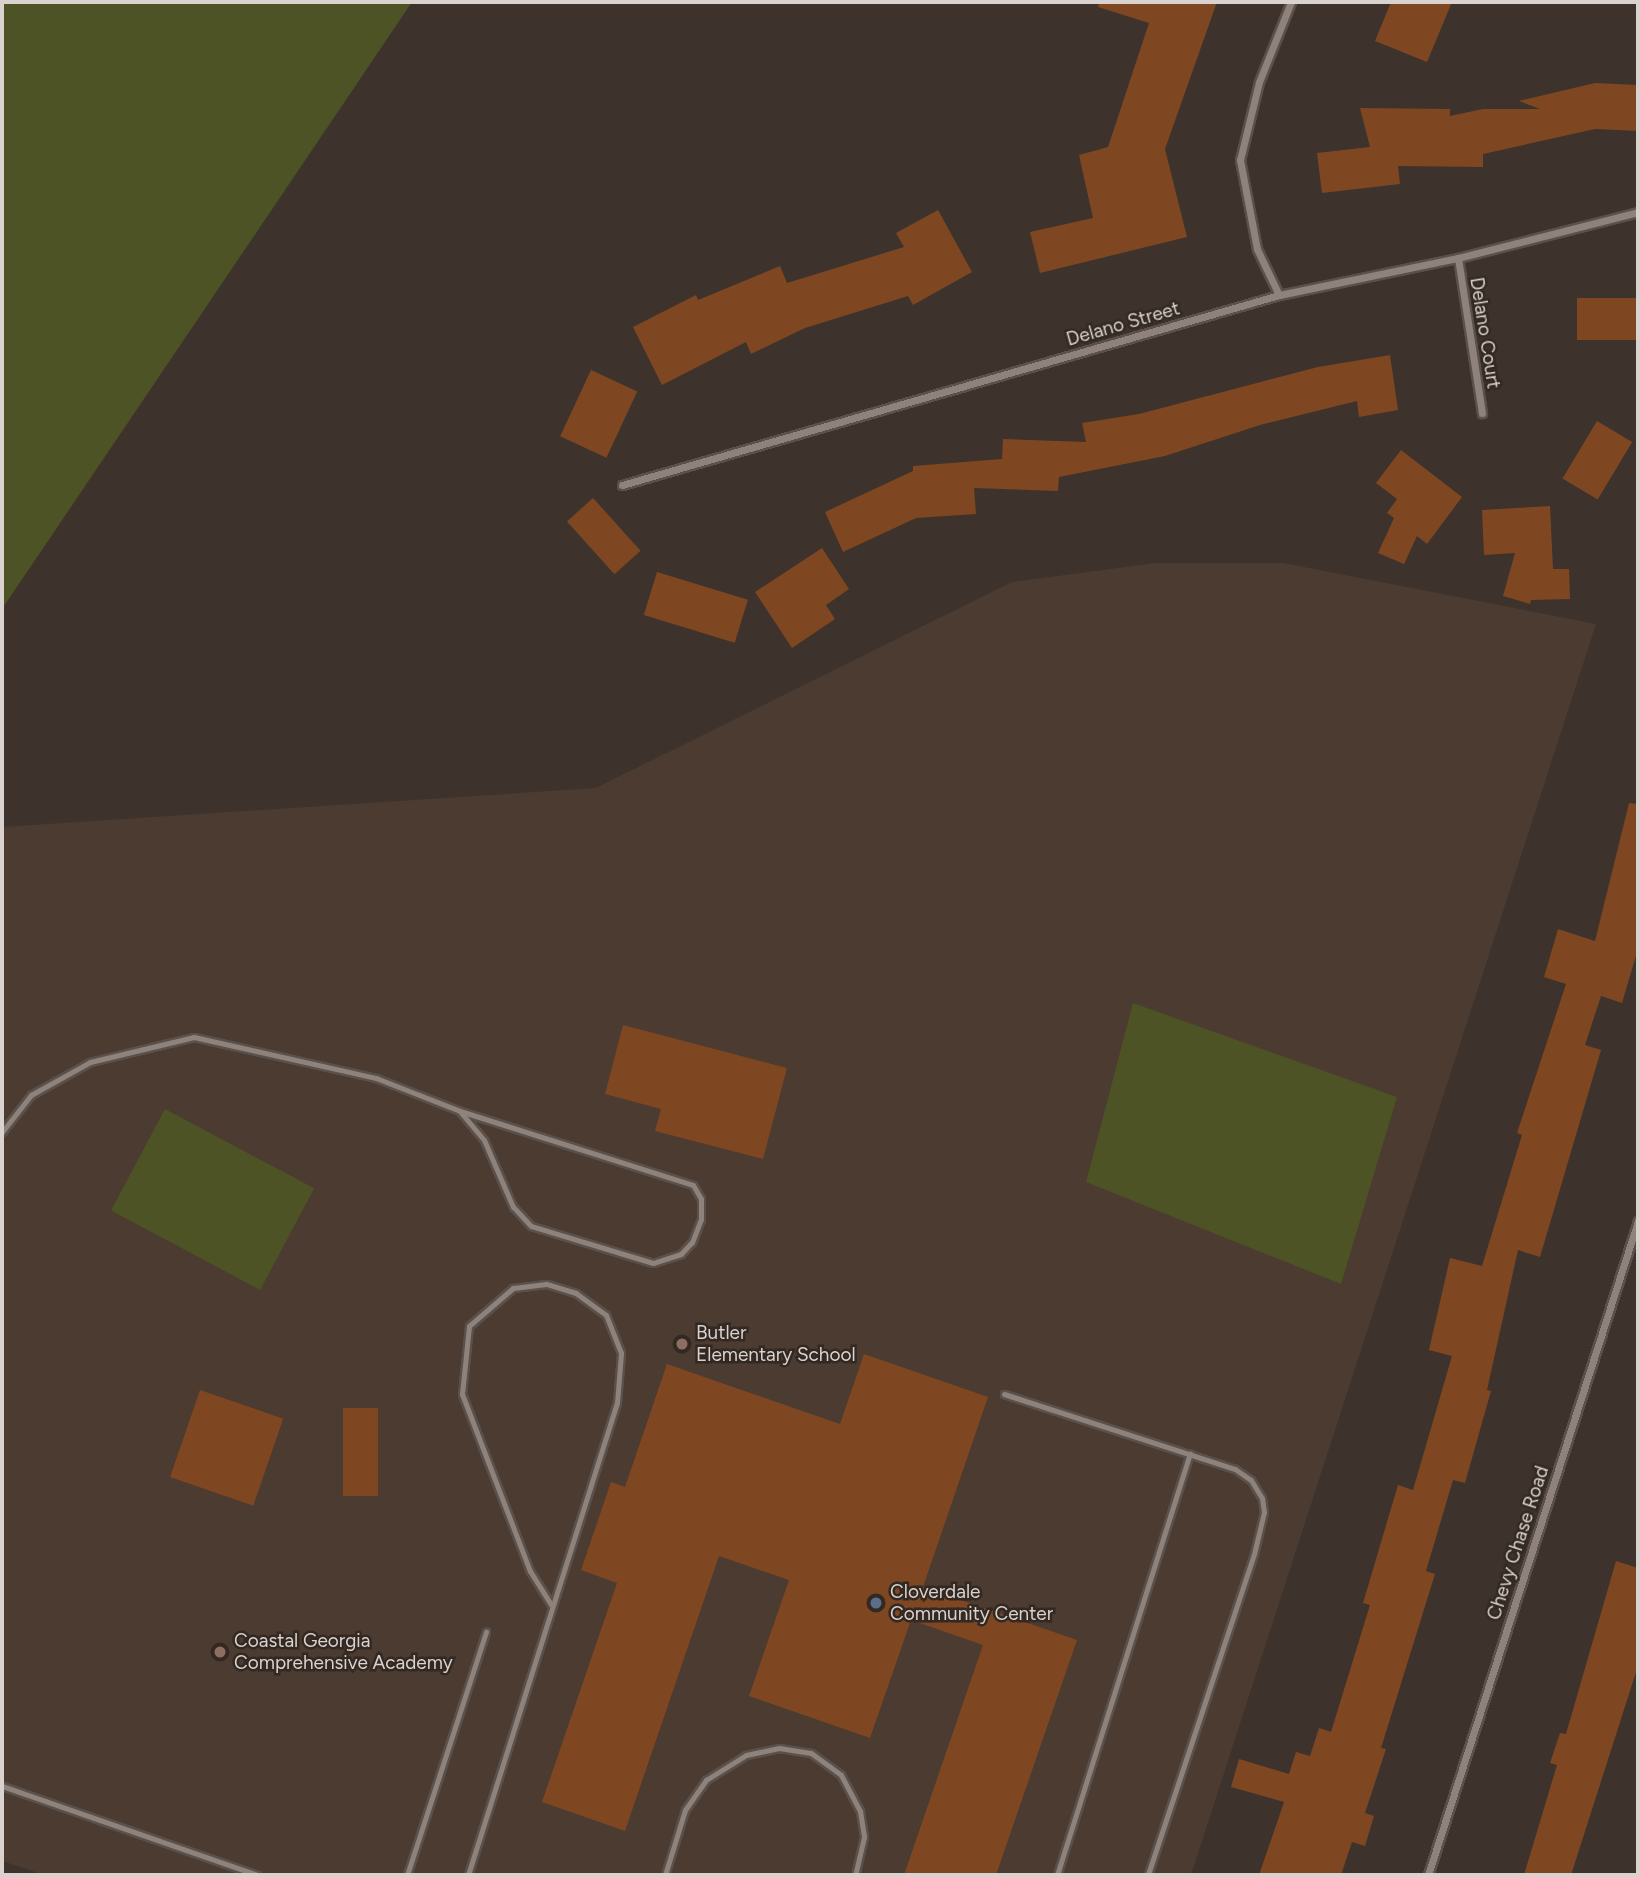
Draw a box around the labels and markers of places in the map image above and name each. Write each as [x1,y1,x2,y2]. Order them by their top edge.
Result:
place label: Butler Elementary School [696,1322,856,1366]
marker: Butler Elementary School [674,1336,690,1352]
place label: Cloverdale Community Center [890,1581,1053,1625]
marker: Cloverdale Community Center [868,1595,884,1611]
place label: Coastal Georgia Comprehensive Academy [234,1630,453,1674]
marker: Coastal Georgia Comprehensive Academy [212,1644,228,1660]

